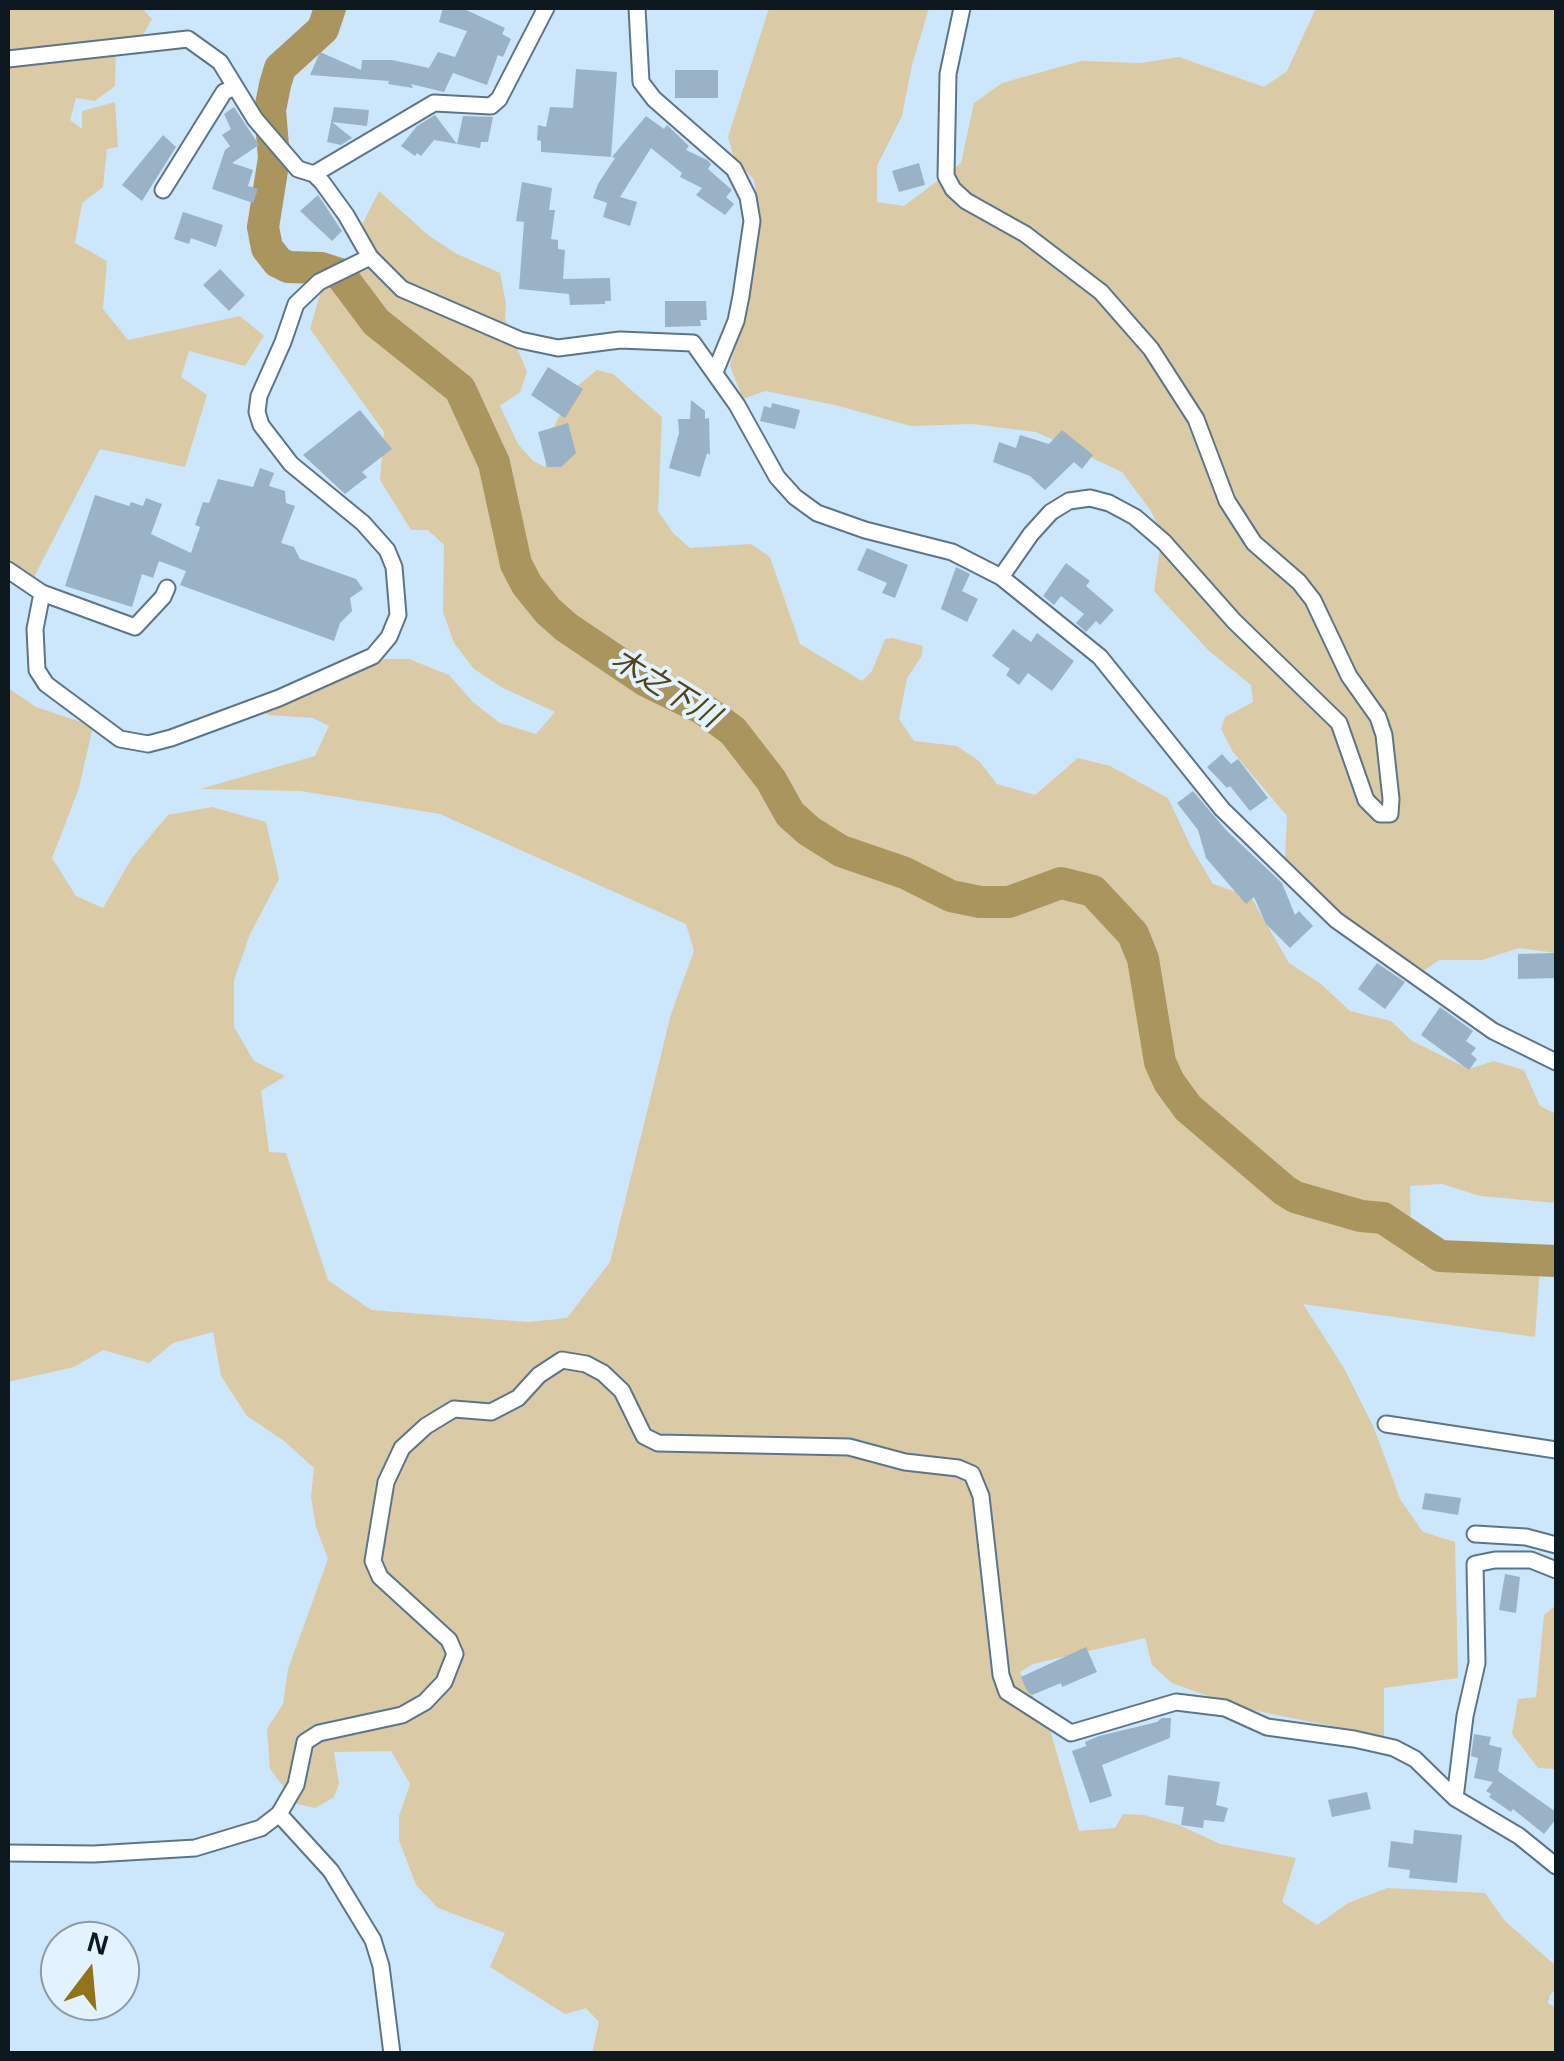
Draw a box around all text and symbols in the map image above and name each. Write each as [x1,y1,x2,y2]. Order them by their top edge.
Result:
water label: 木之下川 [605,642,725,736]
north arrow [40,1921,140,2021]
text: N [84,1926,112,1961]

